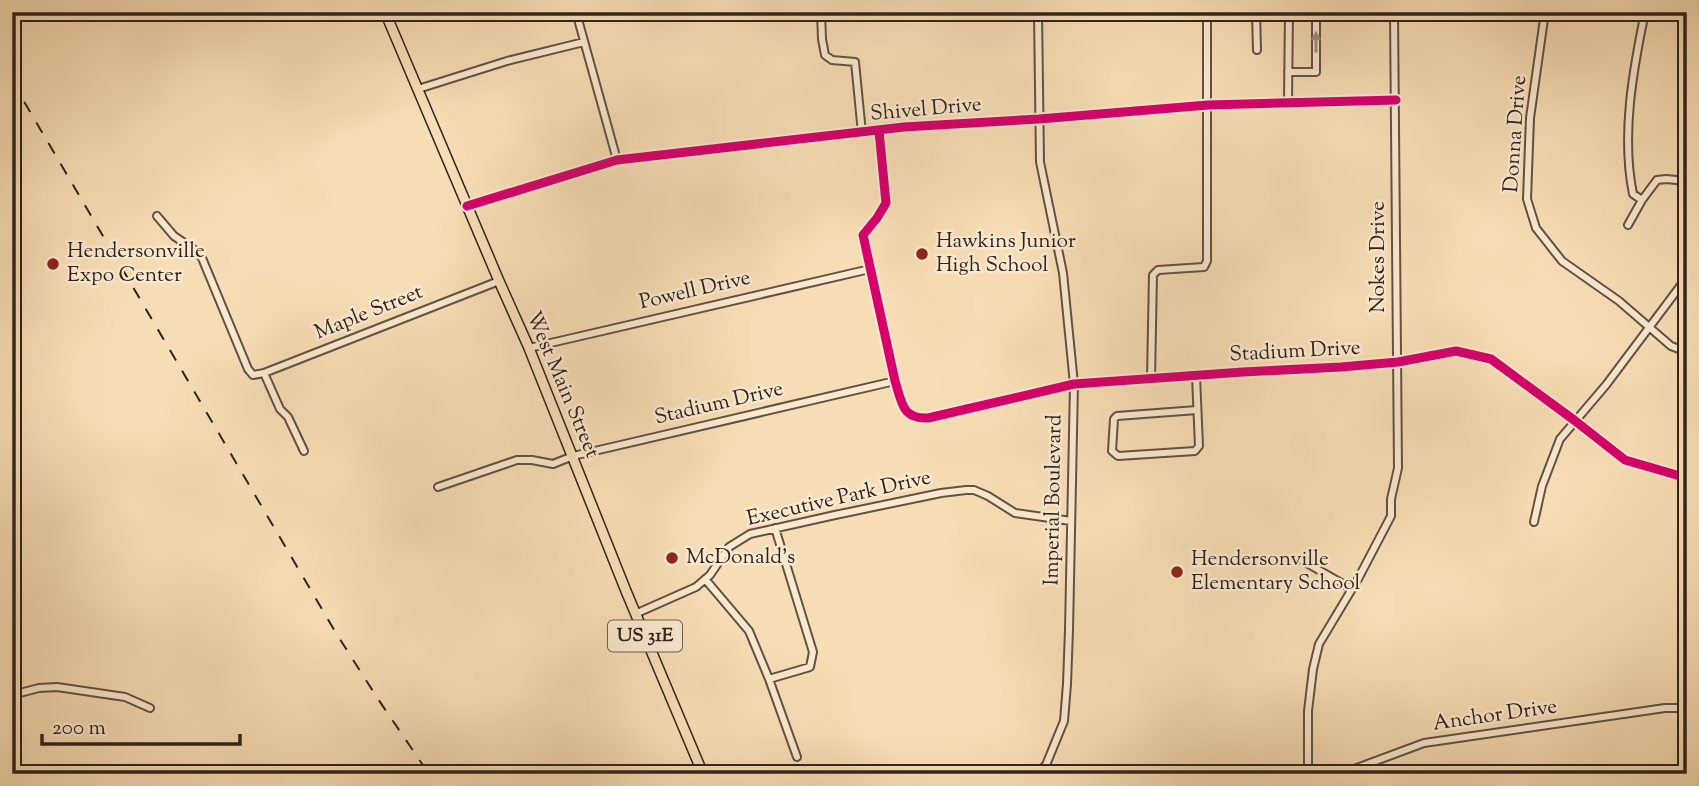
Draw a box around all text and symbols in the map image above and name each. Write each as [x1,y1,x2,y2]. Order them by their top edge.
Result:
one-way arrow [1310,30,1322,52]
street label: Donna Drive [1497,74,1535,194]
street label: Shivel Drive [869,90,983,130]
street label: Nokes Drive [1364,201,1394,313]
place label: Hawkins Junior High School [936,227,1076,281]
place label: Hendersonville Expo Center [67,237,205,291]
marker: Hawkins Junior High School [914,246,930,262]
marker: Hendersonville Expo Center [45,256,61,272]
street label: Powell Drive [636,264,754,318]
street label: Maple Street [310,278,428,348]
street label: West Main Street [518,307,606,463]
street label: Stadium Drive [1229,334,1361,370]
street label: Stadium Drive [652,375,786,433]
street label: Imperial Boulevard [1038,414,1070,586]
street label: Executive Park Drive [744,463,934,535]
place label: McDonald's [686,543,795,573]
place label: Hendersonville Elementary School [1191,545,1361,599]
marker: McDonald's [664,550,680,566]
marker: Hendersonville Elementary School [1169,564,1185,580]
road number: US 31E [608,621,682,652]
street label: Anchor Drive [1431,692,1559,740]
scale bar [42,702,240,746]
text: 200 m [52,714,106,744]

